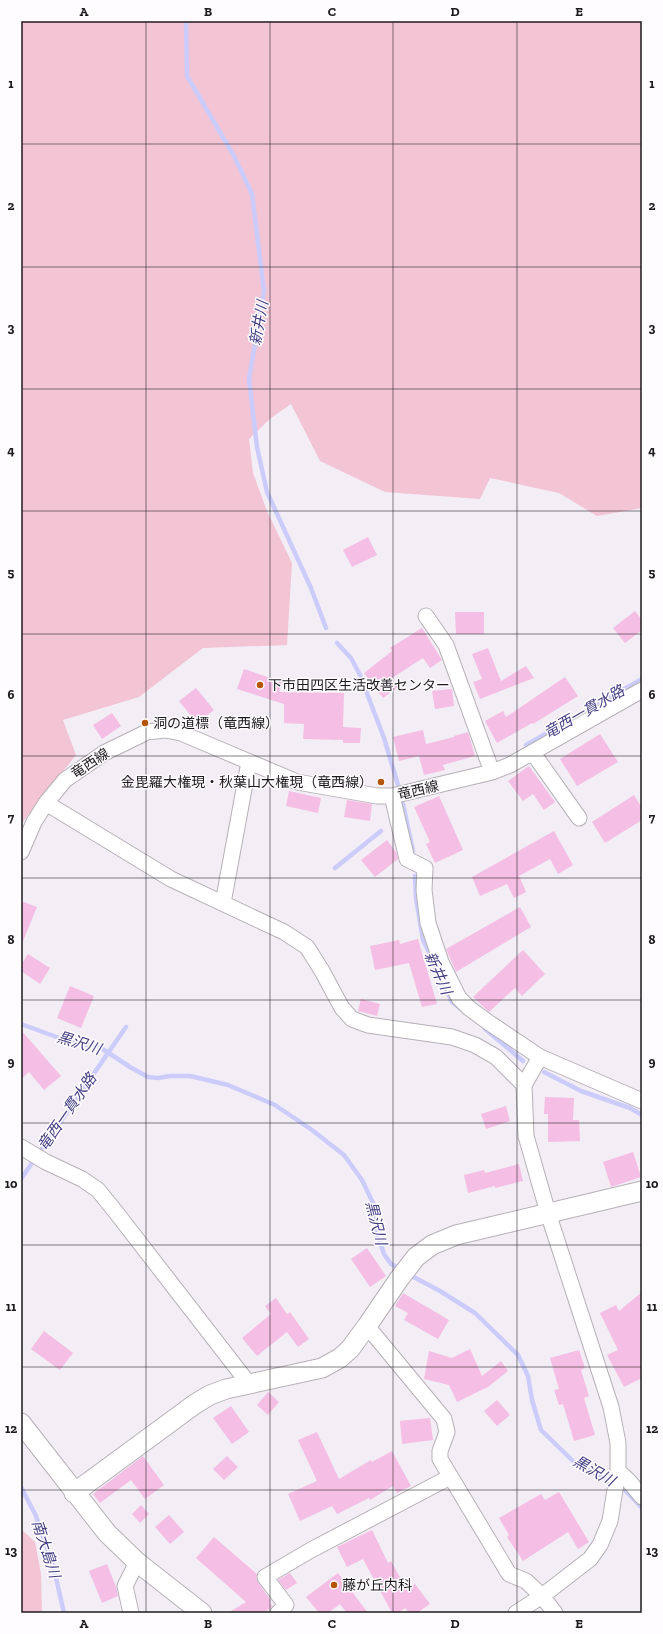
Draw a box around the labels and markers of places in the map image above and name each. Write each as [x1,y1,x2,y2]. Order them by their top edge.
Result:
place label: 下市田四区生活改善センター [268,677,450,694]
marker: 下市田四区生活改善センター [255,680,265,690]
place label: 洞の道標（竜西線） [153,715,279,732]
marker: 洞の道標（竜西線） [140,718,150,728]
place label: 金毘羅大権現・秋葉山大権現（竜西線） [121,774,373,791]
marker: 金毘羅大権現・秋葉山大権現（竜西線） [376,777,386,787]
place label: 藤が丘内科 [342,1577,412,1594]
marker: 藤が丘内科 [329,1580,339,1590]

